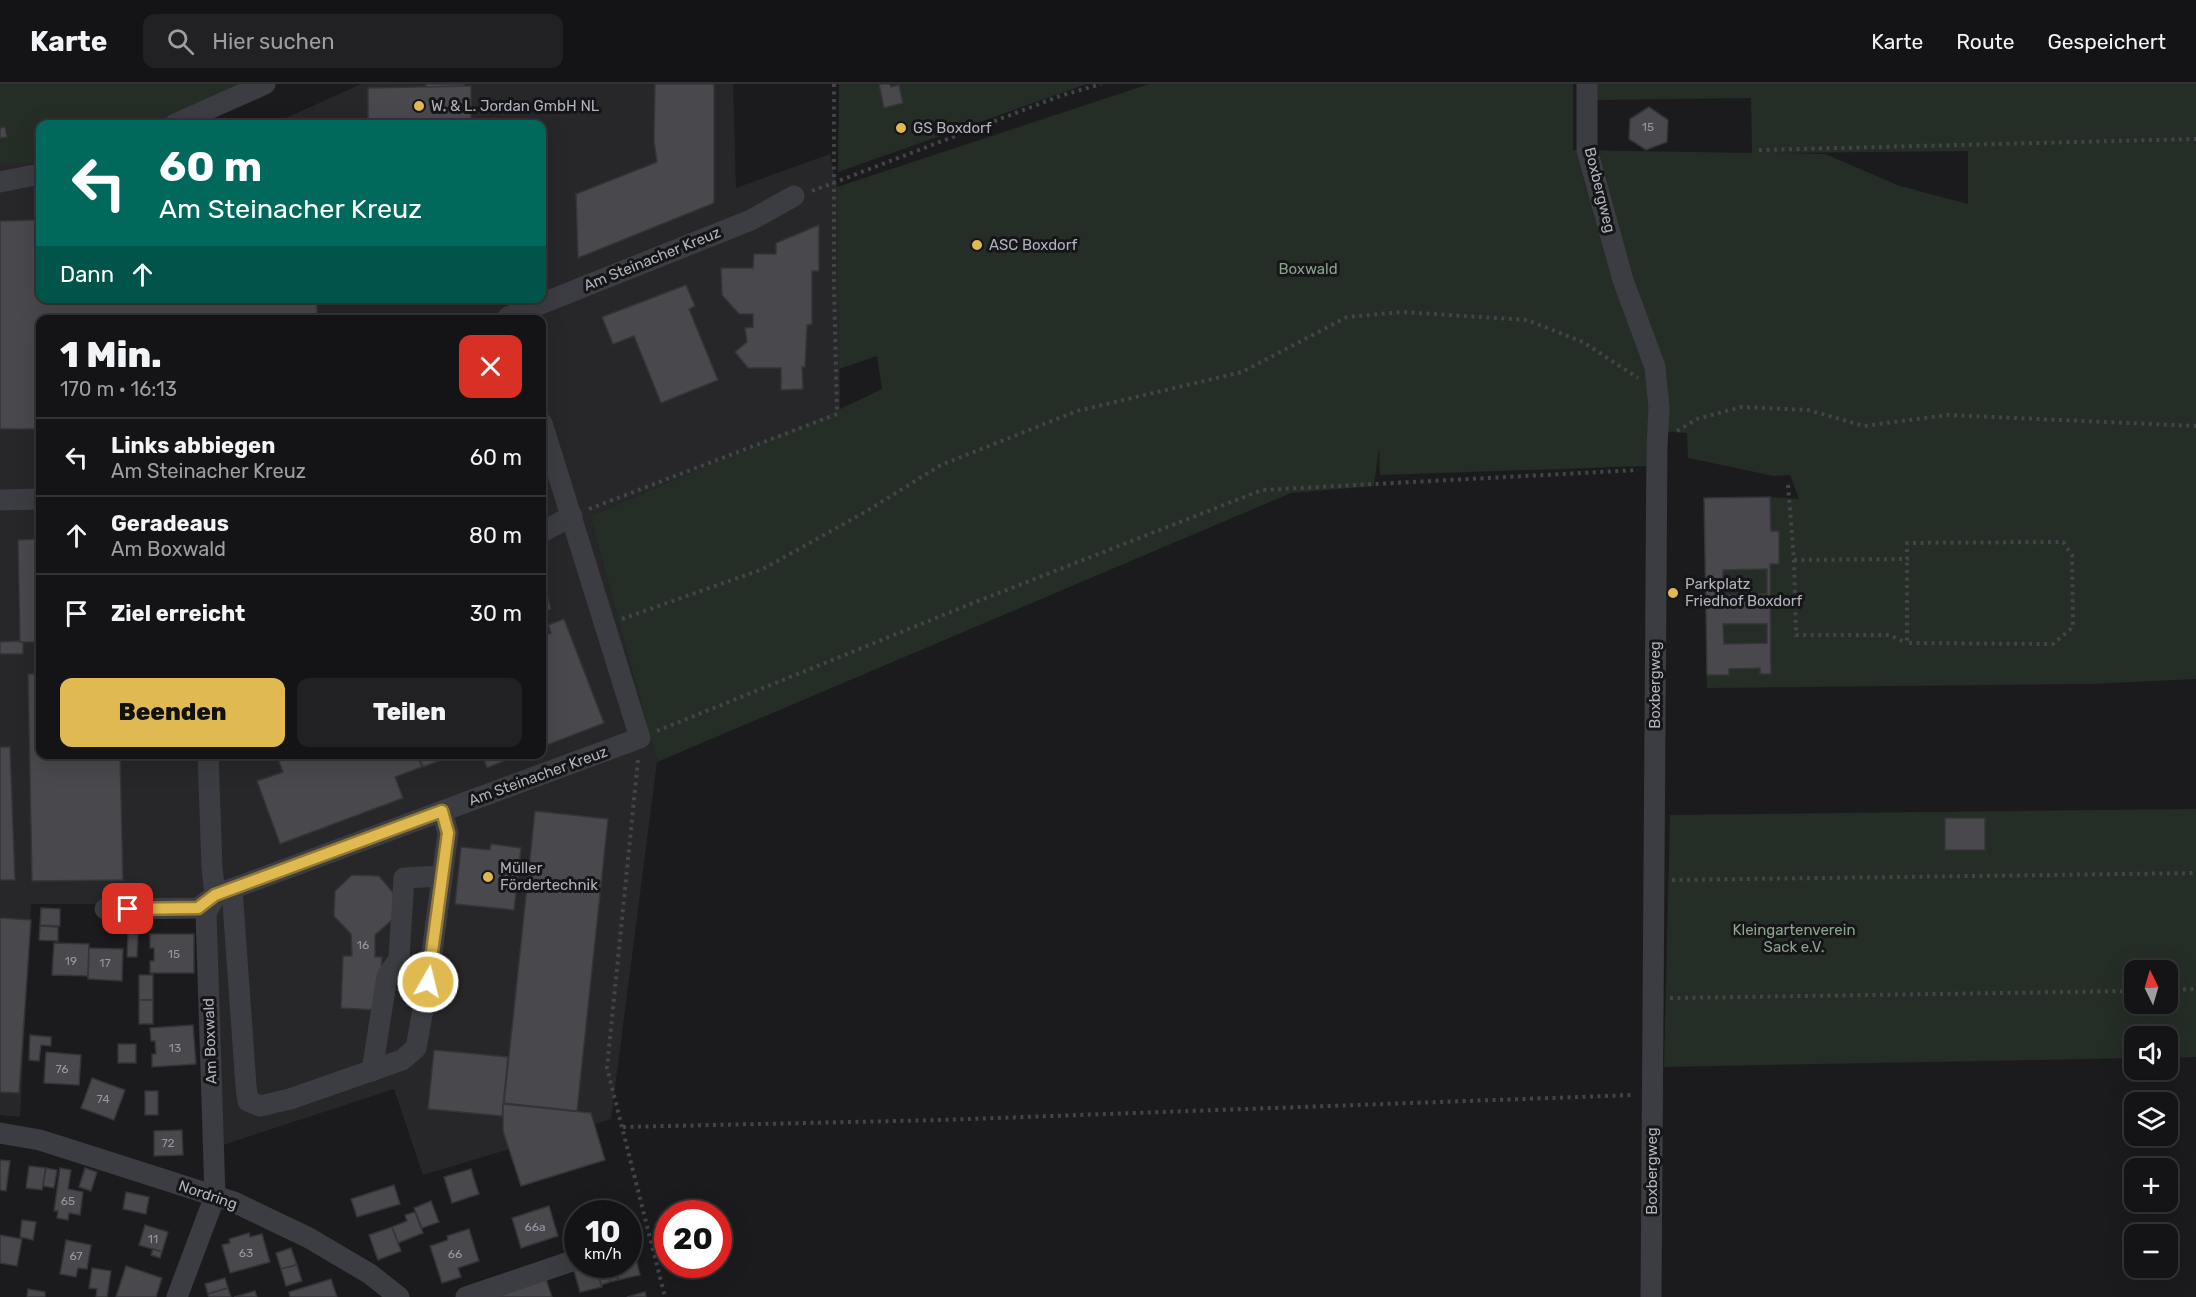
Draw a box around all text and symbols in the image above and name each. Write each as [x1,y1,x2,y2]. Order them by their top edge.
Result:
search box [143,14,563,68]
text: Karte [30,25,107,58]
icon: search [164,25,197,58]
text: Hier suchen [212,28,335,55]
text: Karte [1871,29,1923,54]
text: Route [1956,29,2015,54]
text: Gespeichert [2048,29,2166,54]
place label: W. & L. Jordan GmbH NL [431,97,600,115]
marker: W. & L. Jordan GmbH NL [412,99,426,113]
place label: GS Boxdorf [913,119,992,137]
house number: 15 [1642,120,1654,134]
marker: GS Boxdorf [894,121,908,135]
text: 60 m [159,142,262,192]
icon: left [60,144,138,222]
street label: Boxbergweg [1581,145,1619,235]
text: Am Steinacher Kreuz [159,193,422,225]
street label: Am Steinacher Kreuz [581,223,723,295]
place label: ASC Boxdorf [989,236,1077,254]
marker: ASC Boxdorf [970,238,984,252]
icon: ahead [126,258,159,291]
park label: Boxwald [1278,260,1338,278]
text: Dann [60,261,114,288]
text: 1 Min. [60,333,162,376]
button: close [459,335,522,398]
text: 170 m · 16:13 [60,377,177,401]
text: Links abbiegen [111,432,275,459]
icon: left [60,441,93,474]
text: 60 m [470,444,522,471]
text: Am Steinacher Kreuz [111,459,306,483]
text: Geradeaus [111,510,229,537]
icon: ahead [60,519,93,552]
text: 80 m [469,522,522,549]
text: Am Boxwald [111,537,226,561]
place label: Parkplatz Friedhof Boxdorf [1685,575,1803,610]
marker: Parkplatz Friedhof Boxdorf [1666,586,1680,600]
icon: arrive [60,597,93,630]
text: Ziel erreicht [111,600,245,627]
text: 30 m [470,600,522,627]
street label: Boxbergweg [1646,641,1664,729]
button: Beenden [60,678,285,747]
button: Teilen [297,678,522,747]
street label: Am Steinacher Kreuz [466,742,610,809]
place label: Müller Fördertechnik [500,859,598,894]
marker: Müller Fördertechnik [481,870,495,884]
pin [102,883,153,934]
icon: arrive [111,892,144,925]
park label: Kleingartenverein Sack e.V. [1733,921,1855,956]
house number: 16 [357,938,369,952]
house number: 15 [168,947,180,961]
position arrow [396,950,460,1014]
house number: 19 [65,954,77,968]
house number: 17 [99,956,111,970]
north arrow [2124,960,2178,1014]
map controls [2124,960,2178,1278]
street label: Am Boxwald [200,998,220,1084]
button: sound [2124,1026,2178,1080]
house number: 13 [169,1041,181,1055]
house number: 76 [55,1062,69,1076]
house number: 74 [96,1092,110,1106]
button: layers [2124,1092,2178,1146]
street label: Boxbergweg [1643,1127,1661,1215]
house number: 72 [161,1136,175,1150]
button: + [2124,1158,2178,1212]
street label: Nordring [176,1177,240,1213]
house number: 65 [61,1194,75,1208]
speed limit sign: 20 [654,1200,732,1278]
text: 10 [585,1214,621,1250]
house number: 66a [524,1220,546,1234]
button: − [2124,1224,2178,1278]
house number: 11 [148,1232,158,1246]
text: km/h [584,1245,622,1263]
house number: 63 [239,1246,253,1260]
house number: 66 [448,1247,462,1261]
house number: 67 [69,1249,83,1263]

